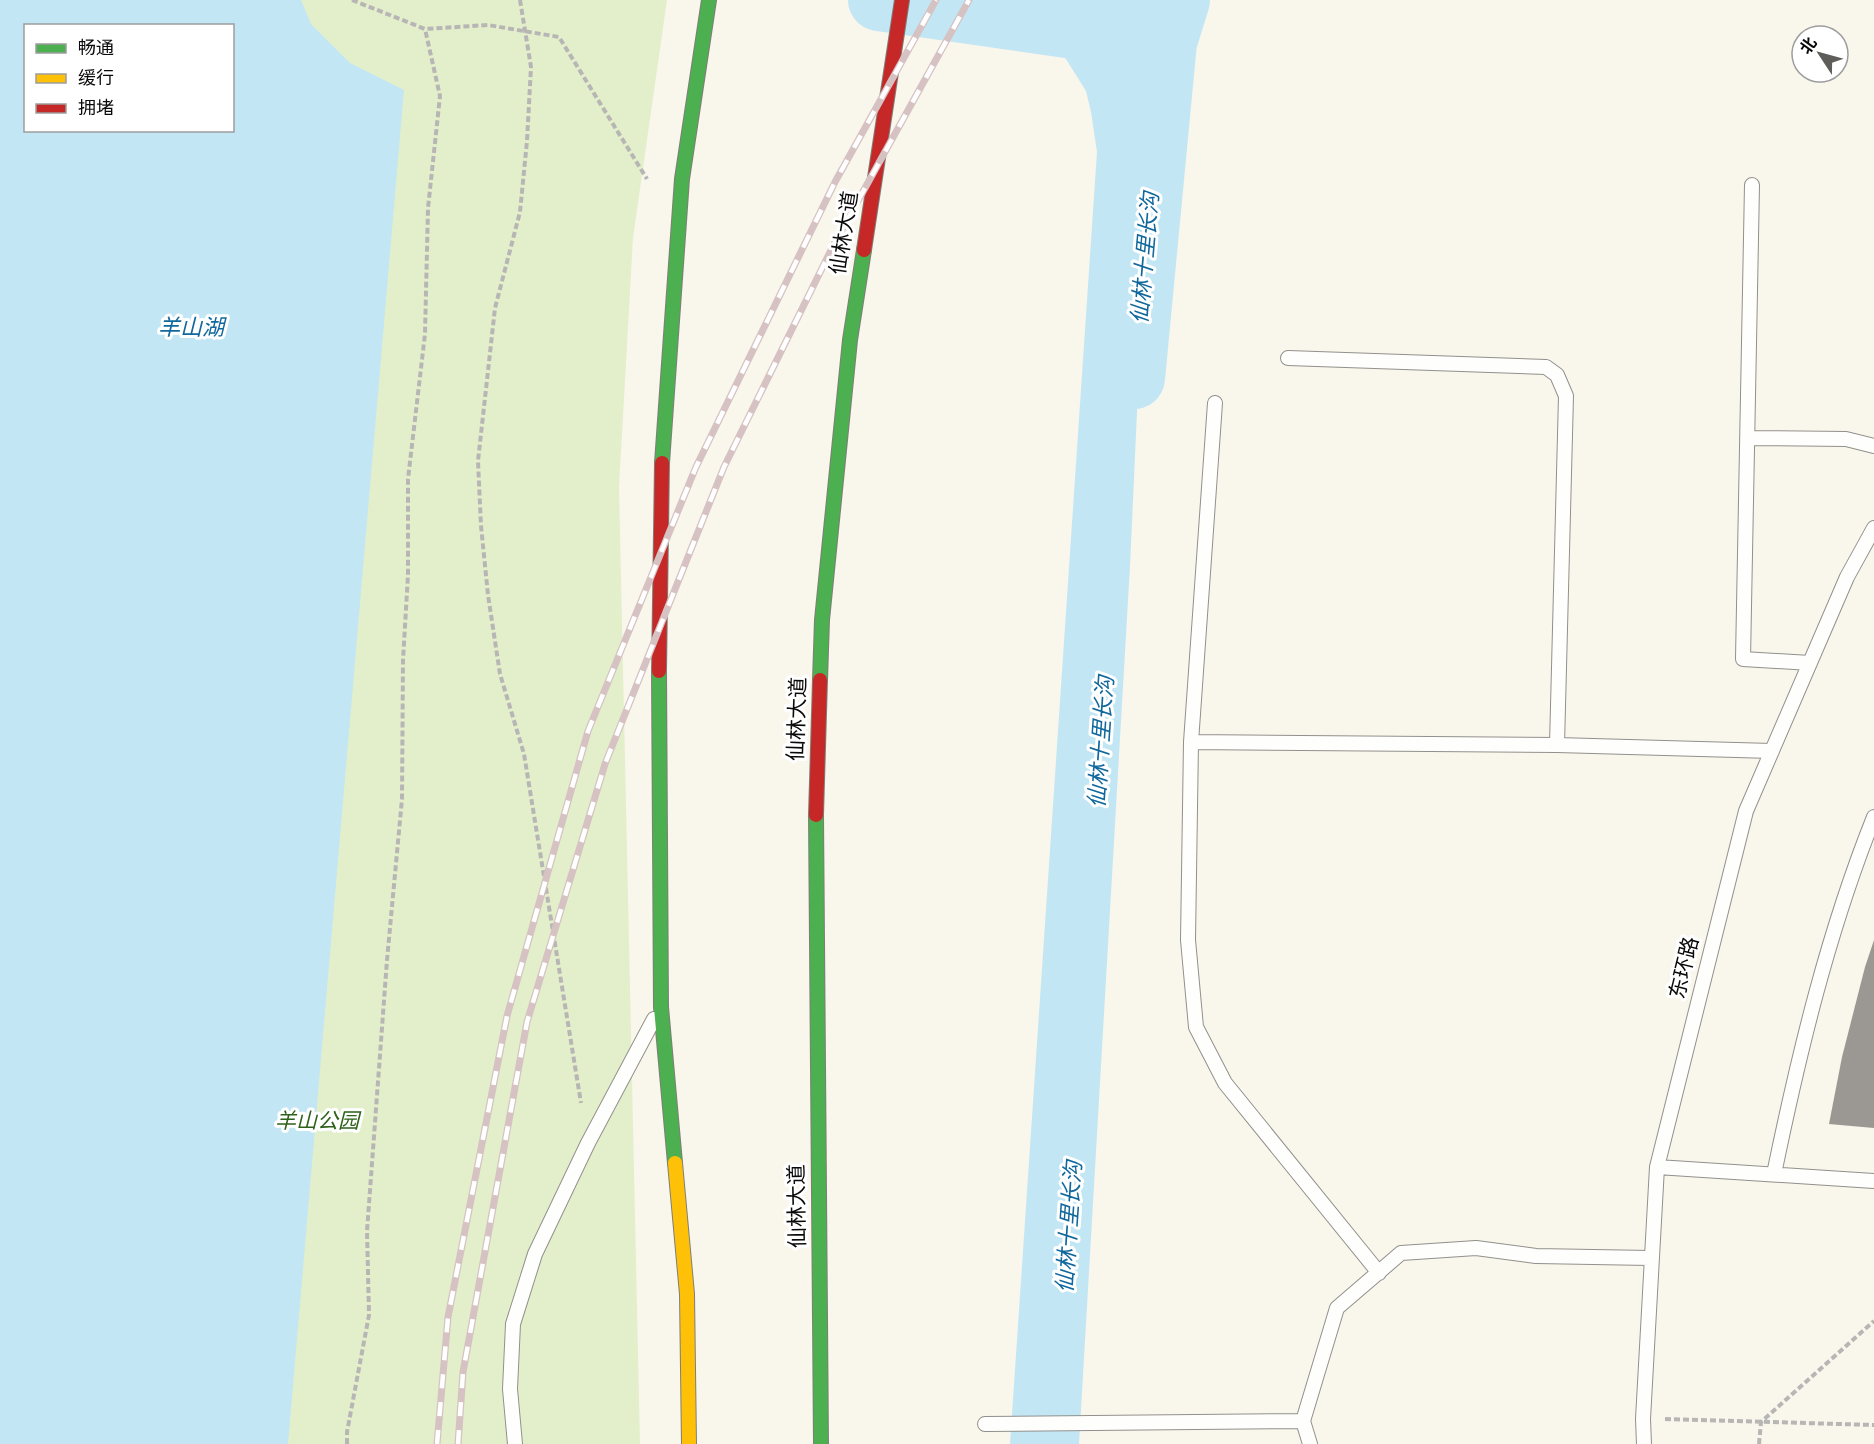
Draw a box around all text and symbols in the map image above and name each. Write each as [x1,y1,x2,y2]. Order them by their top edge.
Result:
legend [24,24,234,132]
north arrow [1790,24,1850,84]
text: 北 [1794,32,1823,59]
text: 畅通 [78,35,114,62]
text: 缓行 [78,65,114,92]
text: 拥堵 [78,95,114,122]
street label: 仙林大道 [823,189,867,277]
water label: 仙林十里长沟 [1124,189,1168,325]
water label: 羊山湖 [158,312,227,345]
water label: 仙林十里长沟 [1081,673,1123,809]
street label: 仙林大道 [781,676,815,762]
street label: 东环路 [1662,934,1708,1002]
park label: 羊山公园 [275,1106,362,1138]
water label: 仙林十里长沟 [1049,1158,1091,1294]
street label: 仙林大道 [781,1164,815,1248]

